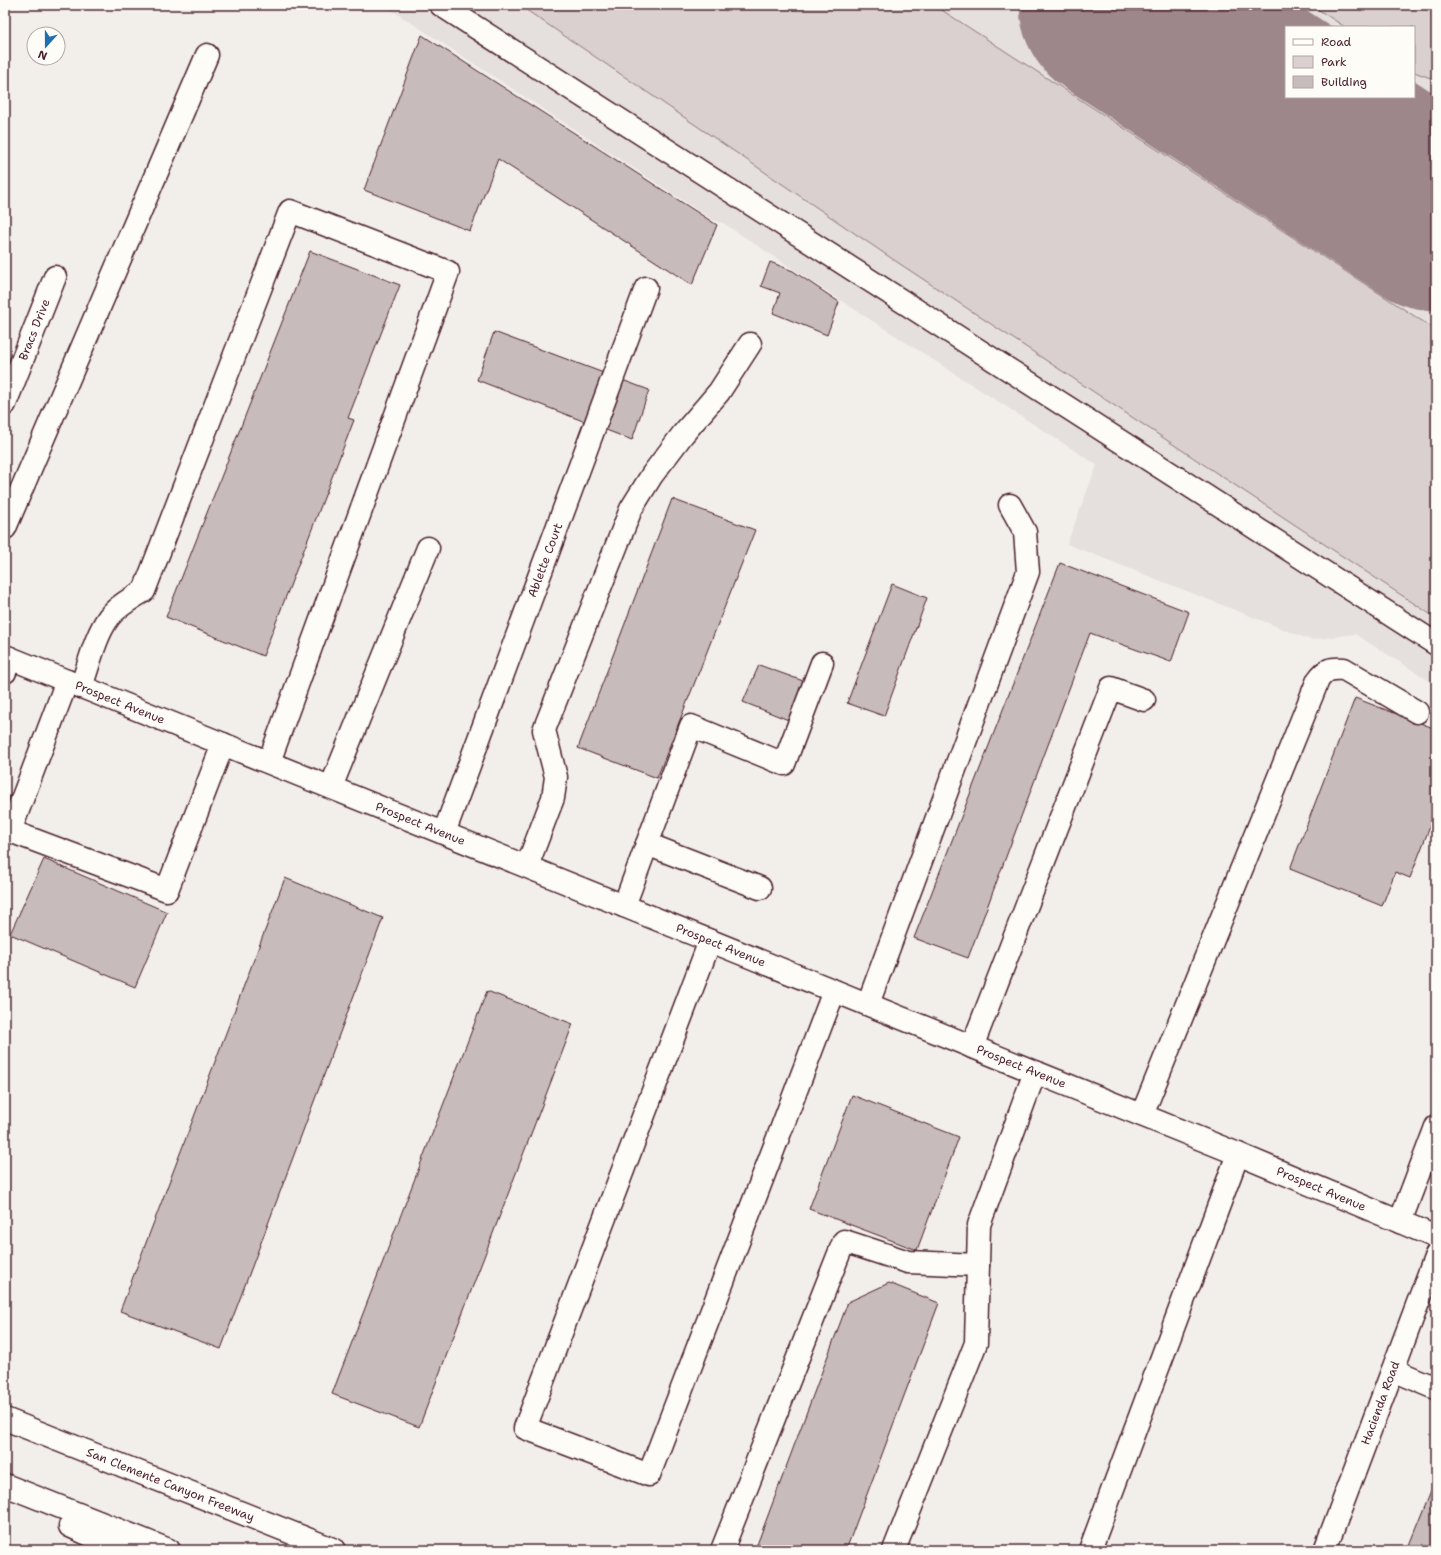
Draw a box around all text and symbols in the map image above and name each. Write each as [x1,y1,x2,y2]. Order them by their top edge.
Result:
north arrow [26,26,66,66]
legend [1285,26,1415,98]
text: Road [1321,34,1352,50]
text: N [36,46,49,63]
text: Park [1321,54,1347,70]
text: Building [1321,74,1367,90]
street label: Bracs Drive [15,296,54,363]
street label: Ablette Court [524,521,566,600]
street label: Prospect Avenue [73,677,168,728]
street label: Prospect Avenue [373,798,468,849]
street label: Prospect Avenue [673,920,768,971]
street label: Prospect Avenue [974,1041,1069,1092]
street label: Prospect Avenue [1274,1163,1369,1215]
street label: Hacienda Road [1357,1359,1403,1447]
street label: San Clemente Canyon Freeway [84,1444,257,1525]

